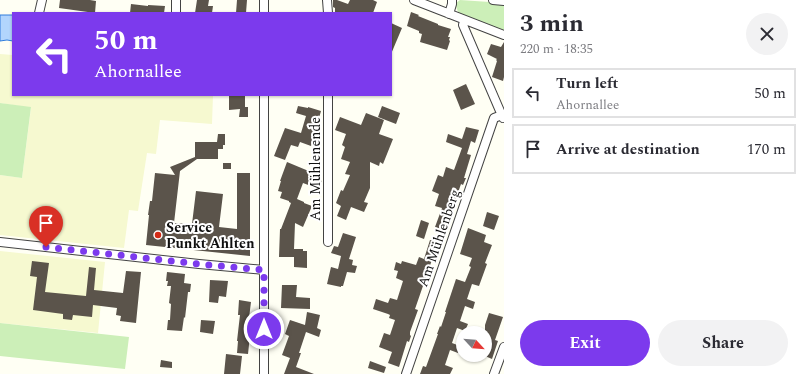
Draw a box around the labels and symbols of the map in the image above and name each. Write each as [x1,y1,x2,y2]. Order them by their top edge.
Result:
street label: Am Mühlenende [305,117,326,221]
street label: Am Mühlenberg [412,186,466,290]
pin [29,206,63,247]
place label: Service Punkt Ahlten [166,217,255,254]
marker: Service Punkt Ahlten [153,230,163,240]
position arrow [243,308,285,350]
north arrow [456,326,492,362]

